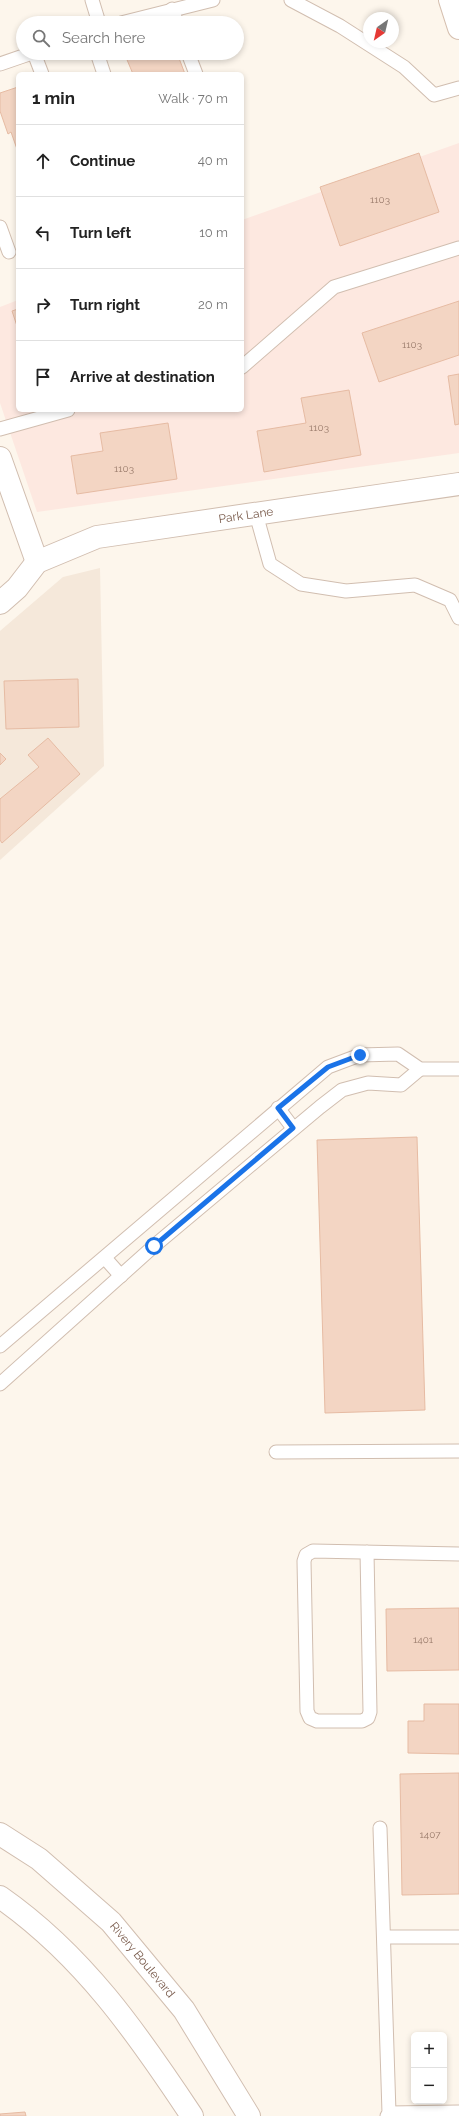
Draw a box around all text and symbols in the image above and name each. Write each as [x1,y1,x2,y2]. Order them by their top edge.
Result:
north arrow [363,12,399,48]
search box [16,16,244,60]
icon: search [30,27,52,49]
text: Search here [62,29,145,47]
text: 1 min [32,88,75,108]
text: Walk · 70 m [158,91,228,106]
icon: ahead [32,150,54,172]
text: Continue [70,152,135,170]
text: 40 m [198,153,228,168]
house number: 1103 [370,194,390,205]
icon: left [32,222,54,244]
text: Turn left [70,224,131,242]
text: 10 m [199,225,228,240]
icon: right [32,294,54,316]
text: Turn right [70,296,140,314]
text: 20 m [198,297,228,312]
house number: 1103 [402,339,422,350]
icon: arrive [32,366,54,388]
text: Arrive at destination [70,368,215,386]
house number: 1103 [309,422,329,433]
house number: 1103 [114,463,134,474]
street label: Park Lane [218,504,274,526]
route end [351,1046,369,1064]
route start [145,1237,163,1255]
house number: 1401 [413,1634,434,1645]
house number: 1407 [419,1829,441,1840]
street label: Rivery Boulevard [107,1919,178,2000]
map controls [411,2032,447,2104]
button: + [411,2032,447,2068]
button: − [411,2068,447,2104]

